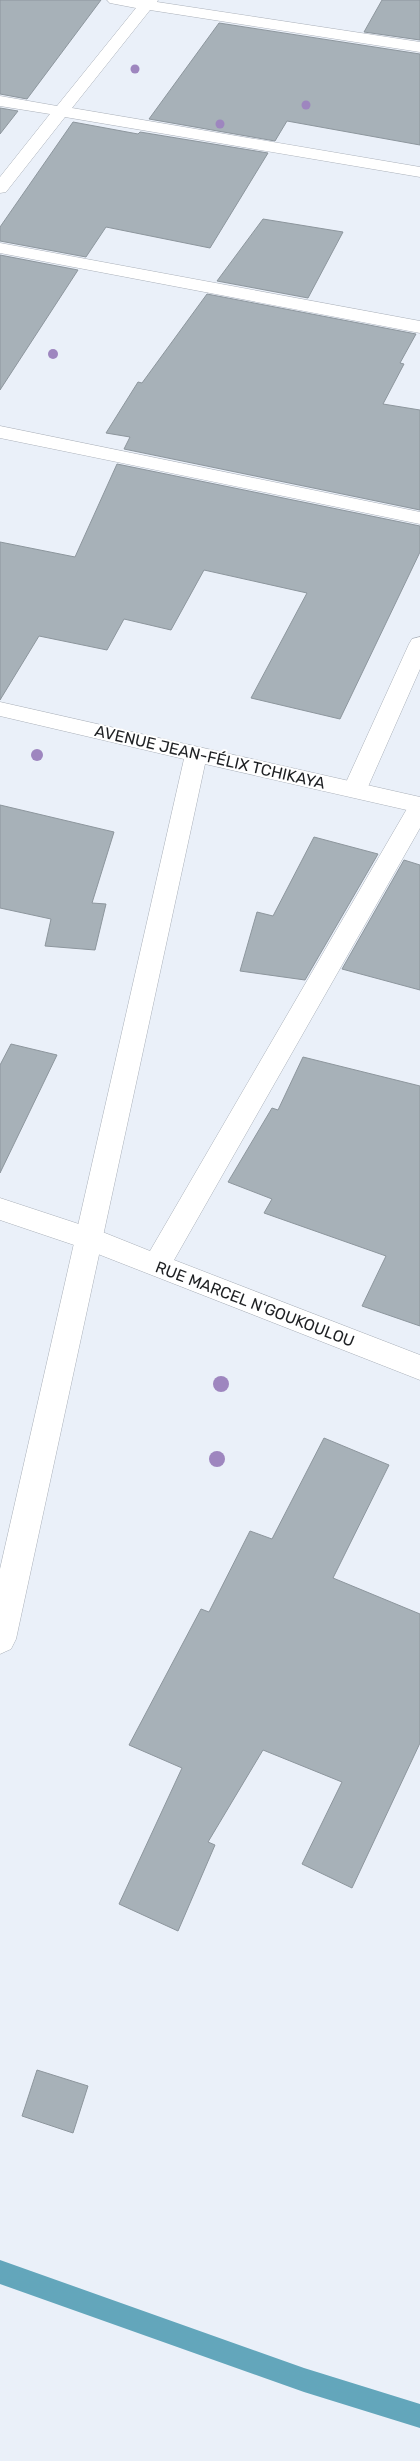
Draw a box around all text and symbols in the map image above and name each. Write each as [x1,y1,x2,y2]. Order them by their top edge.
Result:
street label: AVENUE JEAN-FÉLIX TCHIKAYA [93,721,327,793]
street label: RUE MARCEL N'GOUKOULOU [153,1257,357,1351]

